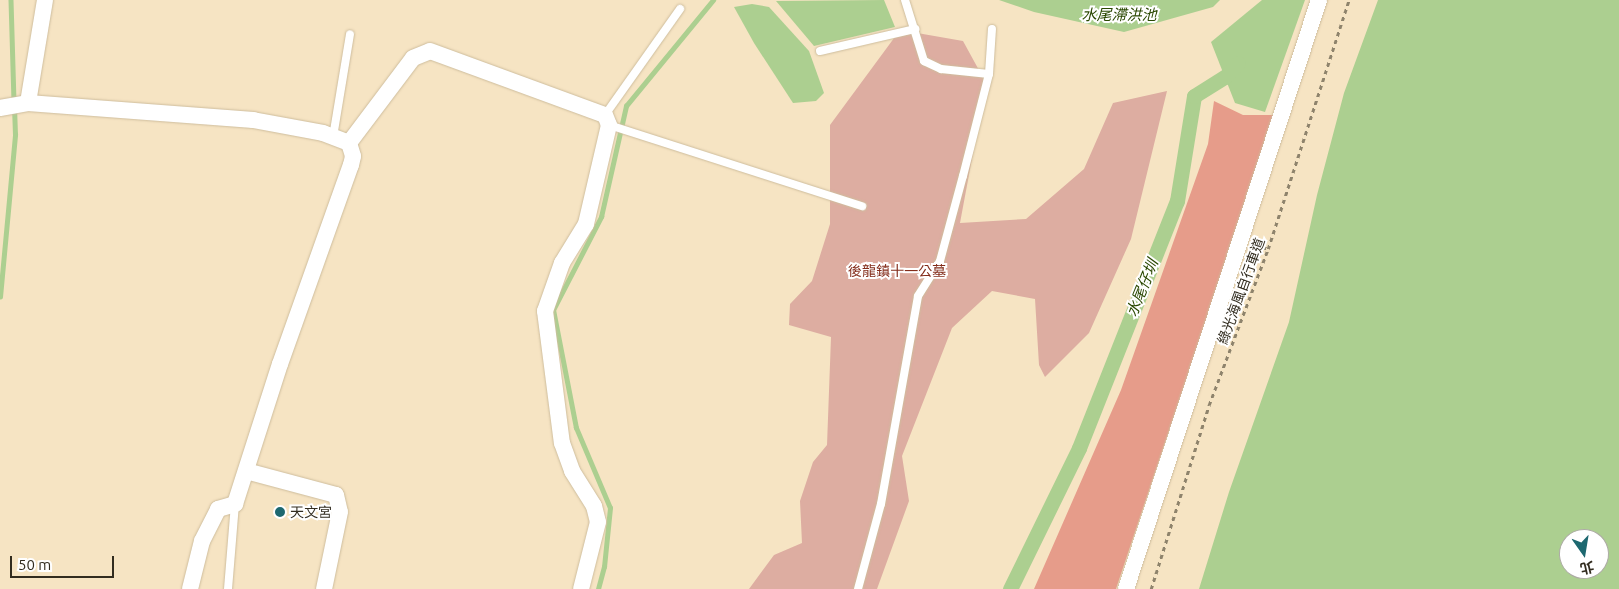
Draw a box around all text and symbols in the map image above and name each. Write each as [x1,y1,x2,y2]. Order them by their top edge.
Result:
water label: 水尾滯洪池 [1082,6,1156,24]
street label: 綠光海風自行車道 [1214,236,1268,346]
water label: 水尾仔圳 [1122,257,1162,319]
park label: 後龍鎮十一公墓 [848,263,946,279]
place label: 天文宮 [290,504,332,520]
marker: 天文宮 [274,506,286,518]
north arrow [1559,529,1609,579]
scale bar [12,546,116,578]
text: 50 m [18,556,51,573]
text: 北 [1579,558,1596,577]

